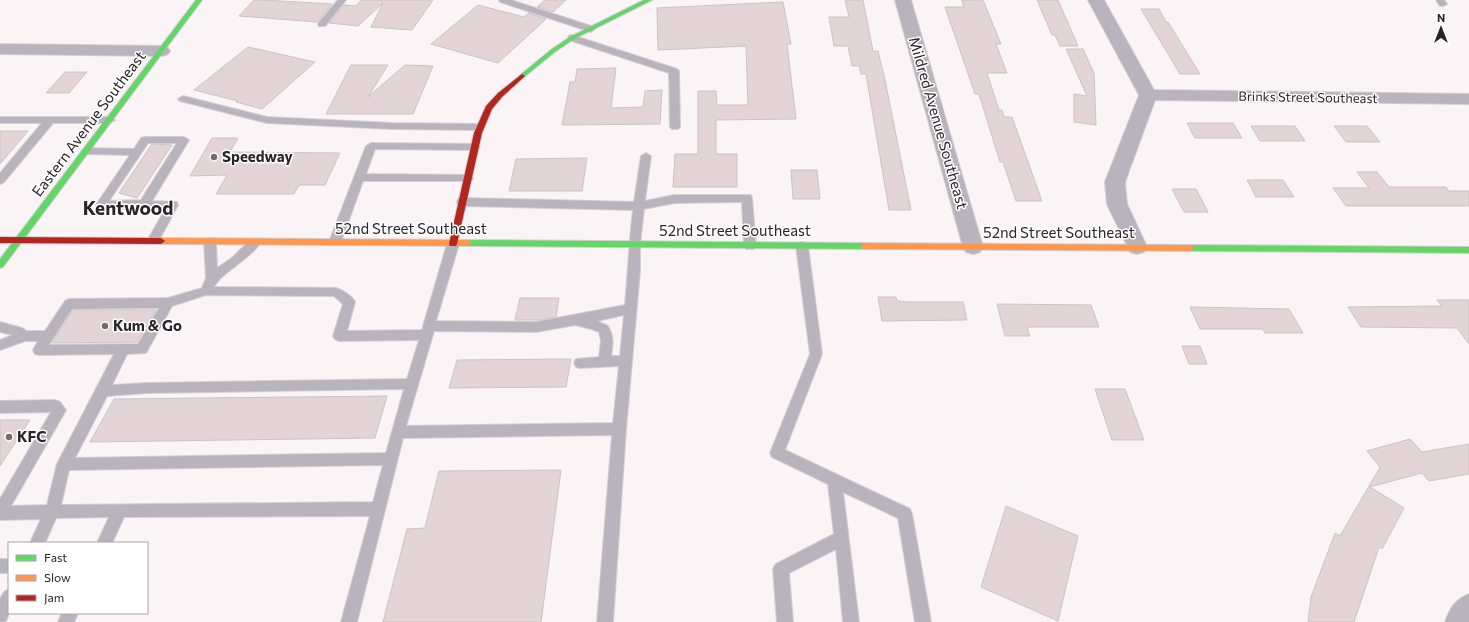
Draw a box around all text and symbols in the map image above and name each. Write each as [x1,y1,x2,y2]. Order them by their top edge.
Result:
north arrow [1421,8,1461,48]
text: N [1437,11,1445,24]
street label: Mildred Avenue Southeast [906,35,972,211]
street label: Eastern Avenue Southeast [28,47,149,200]
street label: Brinks Street Southeast [1238,88,1378,106]
place label: Speedway [222,147,293,165]
marker: Speedway [209,152,219,162]
district label: Kentwood [83,196,173,219]
street label: 52nd Street Southeast [335,219,487,237]
street label: 52nd Street Southeast [659,221,811,239]
street label: 52nd Street Southeast [983,223,1135,241]
place label: Kum & Go [113,316,182,334]
marker: Kum & Go [100,321,110,331]
place label: KFC [17,427,46,445]
marker: KFC [4,432,14,442]
legend [8,542,148,614]
text: Fast [44,550,67,564]
text: Slow [44,570,71,584]
text: Jam [44,590,64,605]

